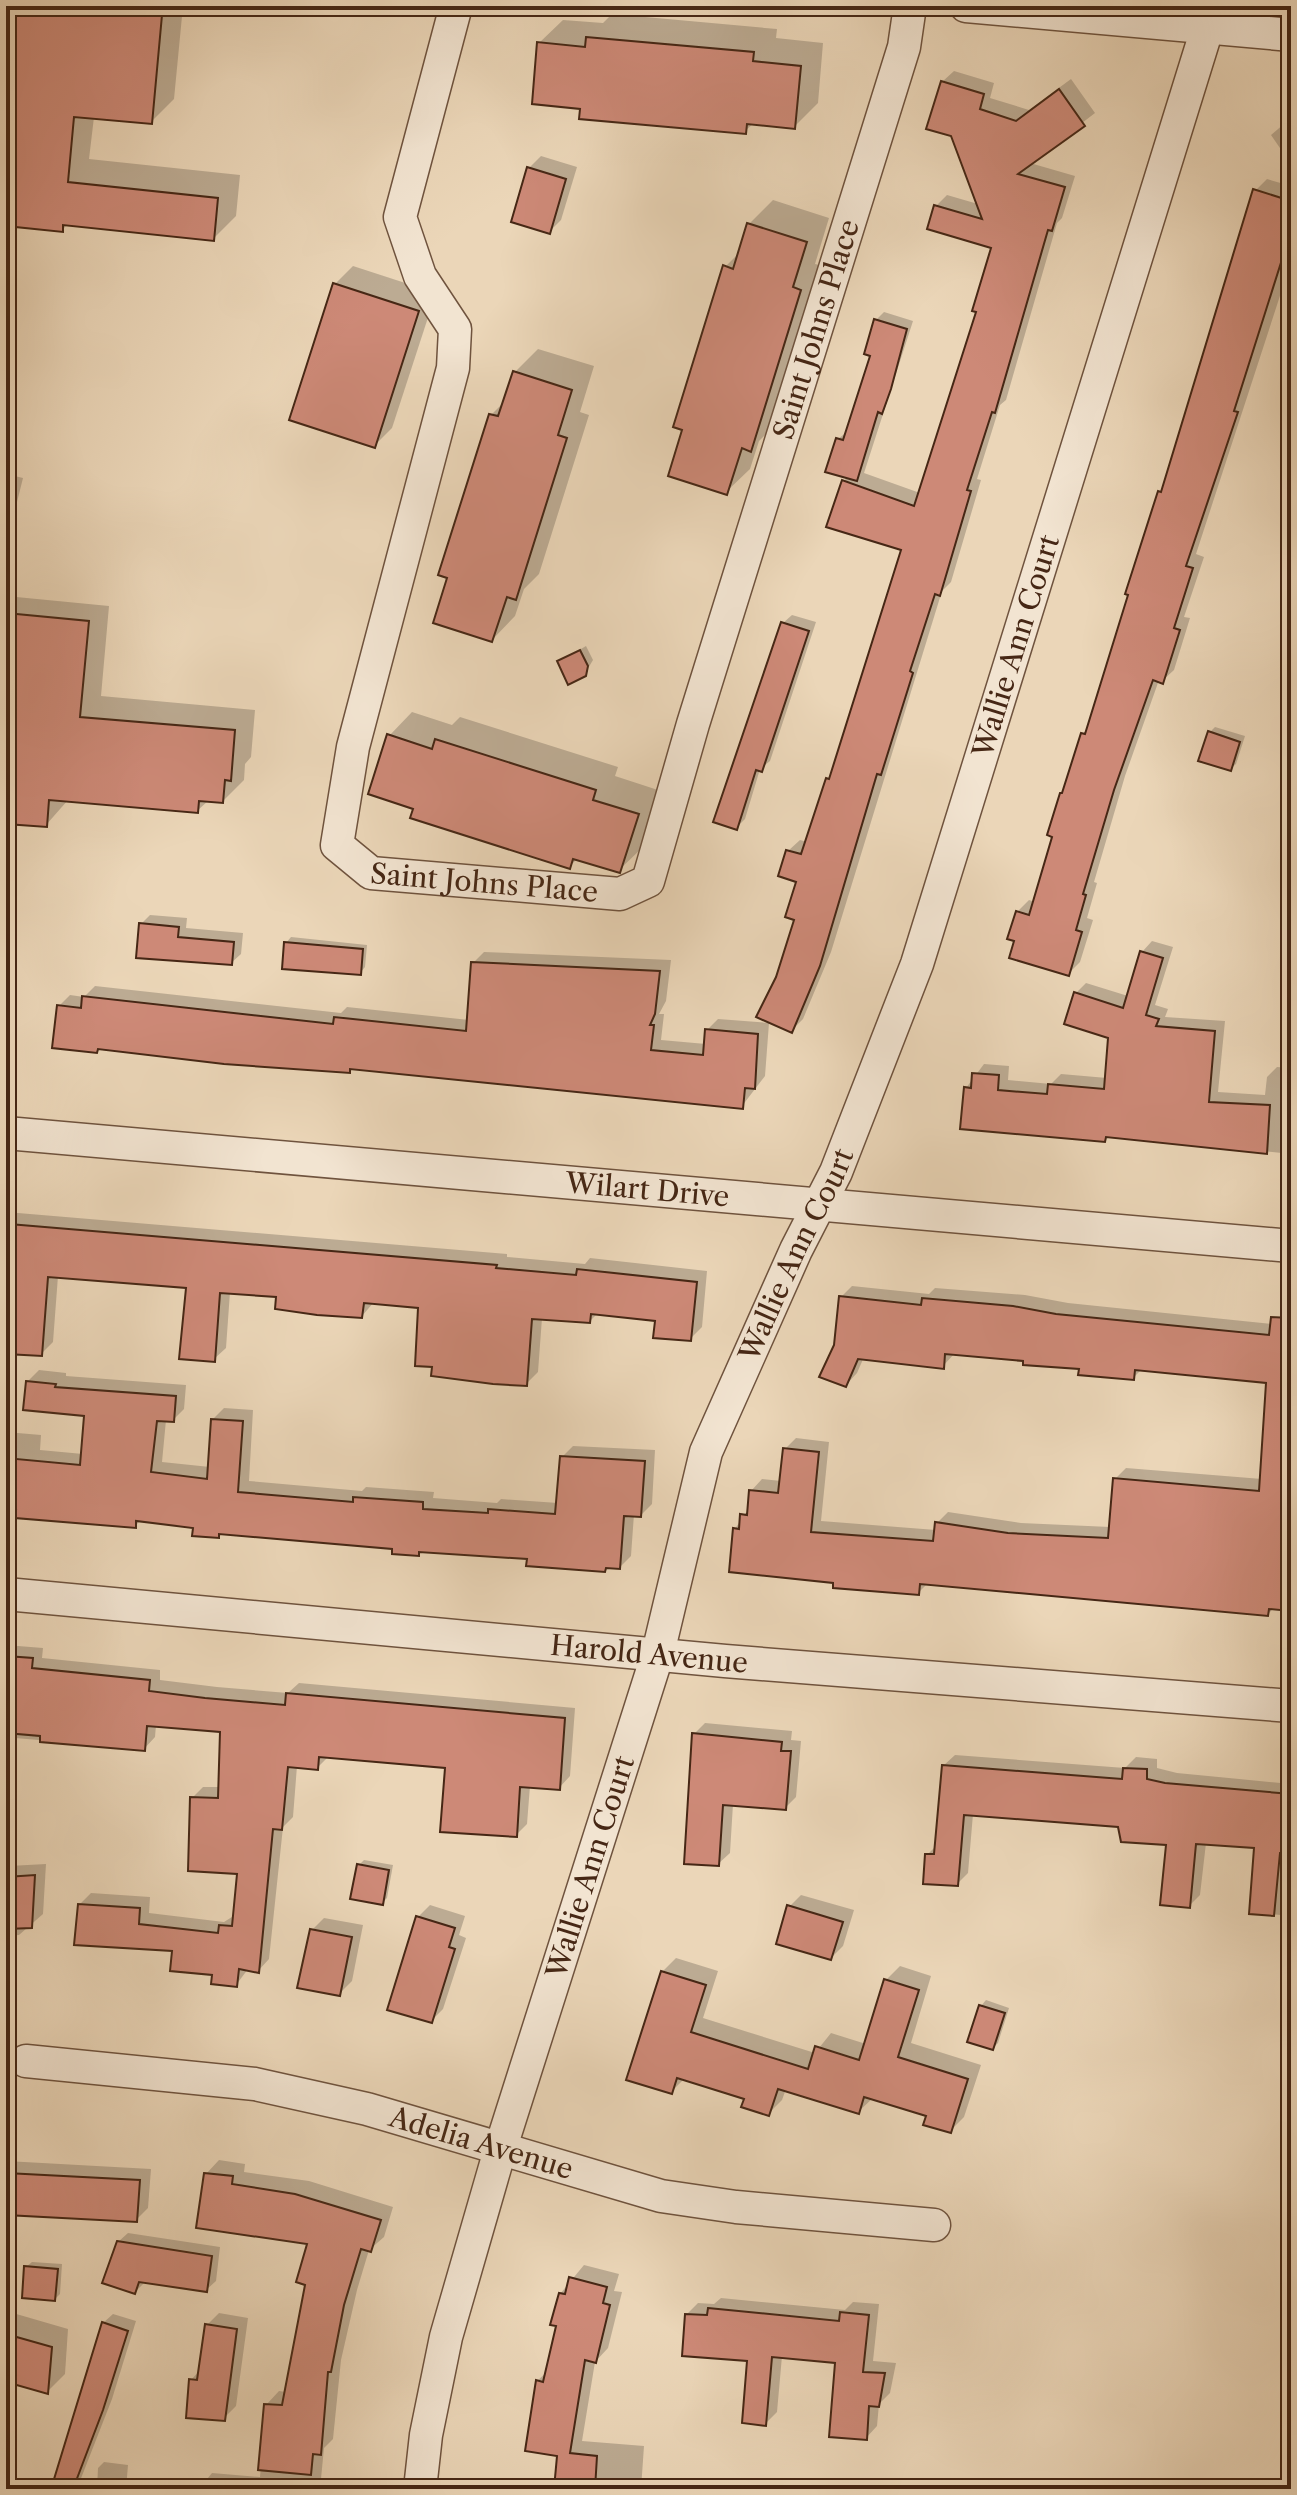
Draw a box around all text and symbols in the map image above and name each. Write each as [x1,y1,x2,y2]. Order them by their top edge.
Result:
street label: Saint Johns Place [766,215,866,443]
street label: Wallie Ann Court [965,531,1066,762]
street label: Saint Johns Place [369,856,599,909]
street label: Wallie Ann Court [731,1144,860,1367]
street label: Wilart Drive [563,1165,731,1214]
street label: Harold Avenue [549,1628,749,1680]
street label: Wallie Ann Court [538,1752,641,1983]
street label: Adelia Avenue [384,2099,577,2186]

